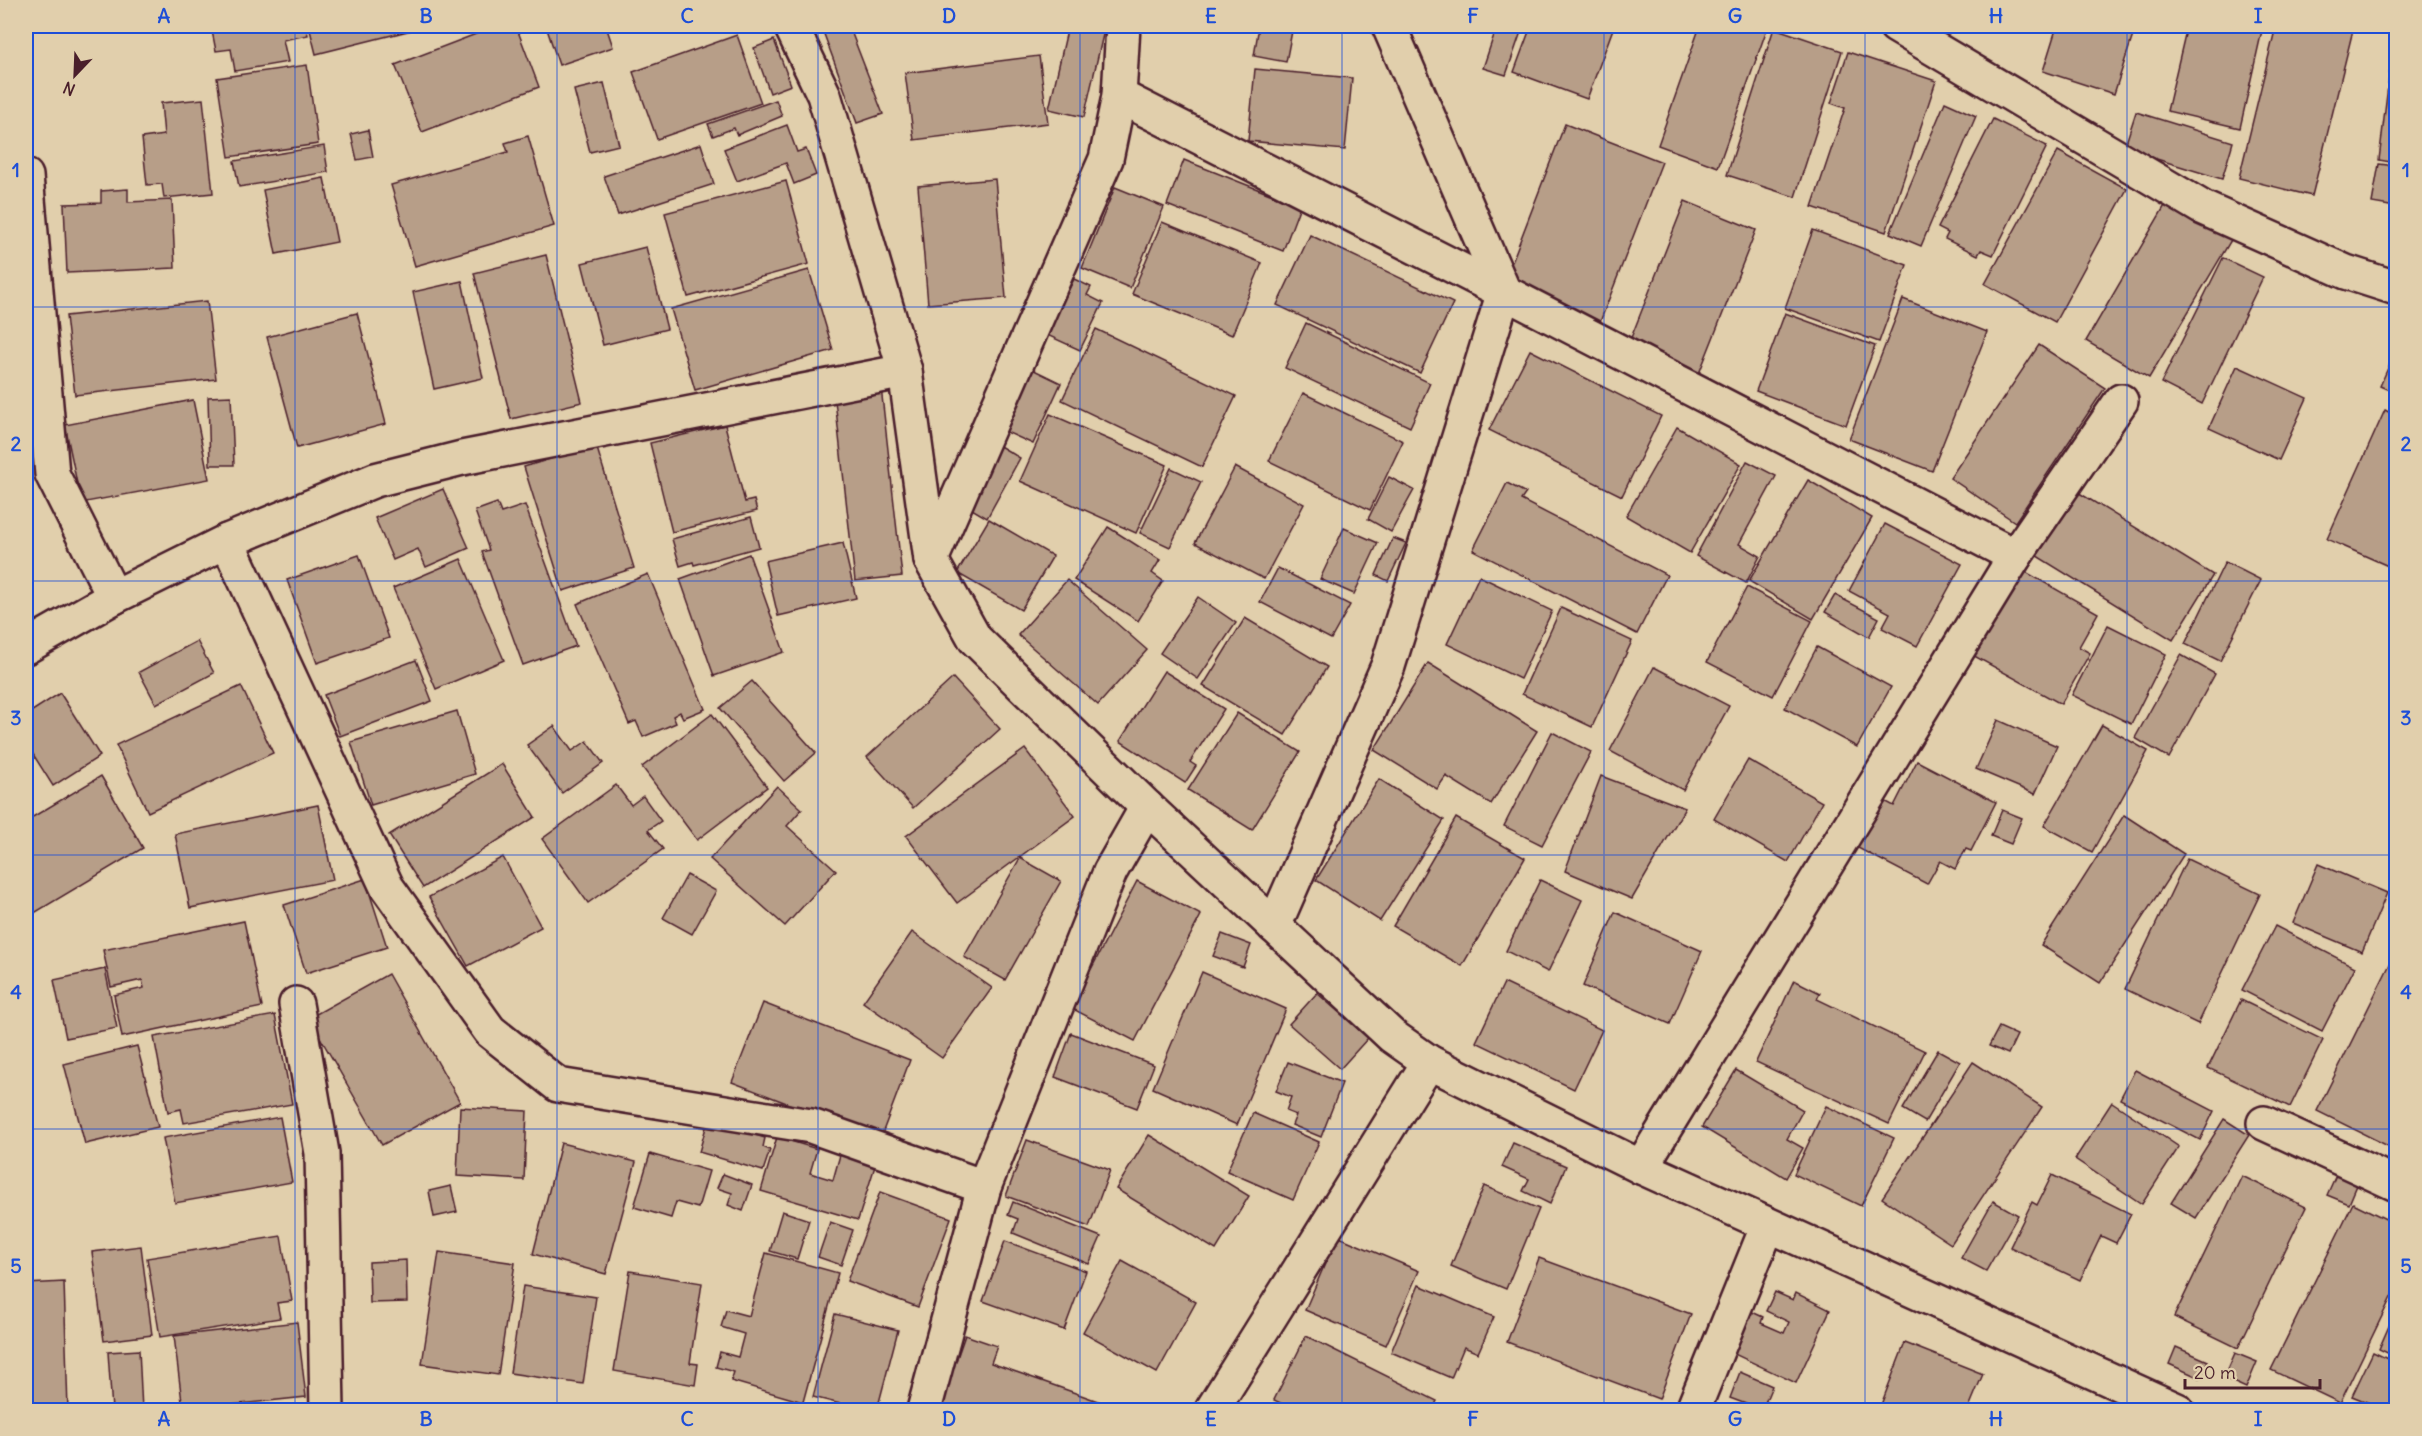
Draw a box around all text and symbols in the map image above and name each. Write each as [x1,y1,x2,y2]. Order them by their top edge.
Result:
text: A [158,3,171,28]
text: B [419,3,433,28]
text: C [680,3,694,28]
text: D [942,3,956,28]
text: E [1205,3,1217,28]
text: F [1467,3,1479,28]
text: G [1728,3,1742,28]
text: H [1989,3,2003,28]
text: I [2254,3,2263,28]
north arrow [45,45,105,105]
text: N [60,77,78,100]
text: 1 [12,157,20,182]
text: 1 [2402,157,2410,182]
text: 2 [11,431,22,456]
text: 2 [2401,431,2412,456]
text: 3 [10,705,22,730]
text: 3 [2400,705,2412,730]
text: 4 [10,979,22,1004]
text: 4 [2400,979,2412,1004]
text: 5 [10,1253,22,1278]
text: 5 [2400,1253,2412,1278]
scale bar [2185,1352,2320,1390]
text: 20 m [2194,1361,2236,1384]
text: A [158,1406,171,1431]
text: B [419,1406,433,1431]
text: C [680,1406,694,1431]
text: D [942,1406,956,1431]
text: E [1205,1406,1217,1431]
text: F [1467,1406,1479,1431]
text: G [1728,1406,1742,1431]
text: H [1989,1406,2003,1431]
text: I [2254,1406,2263,1431]

